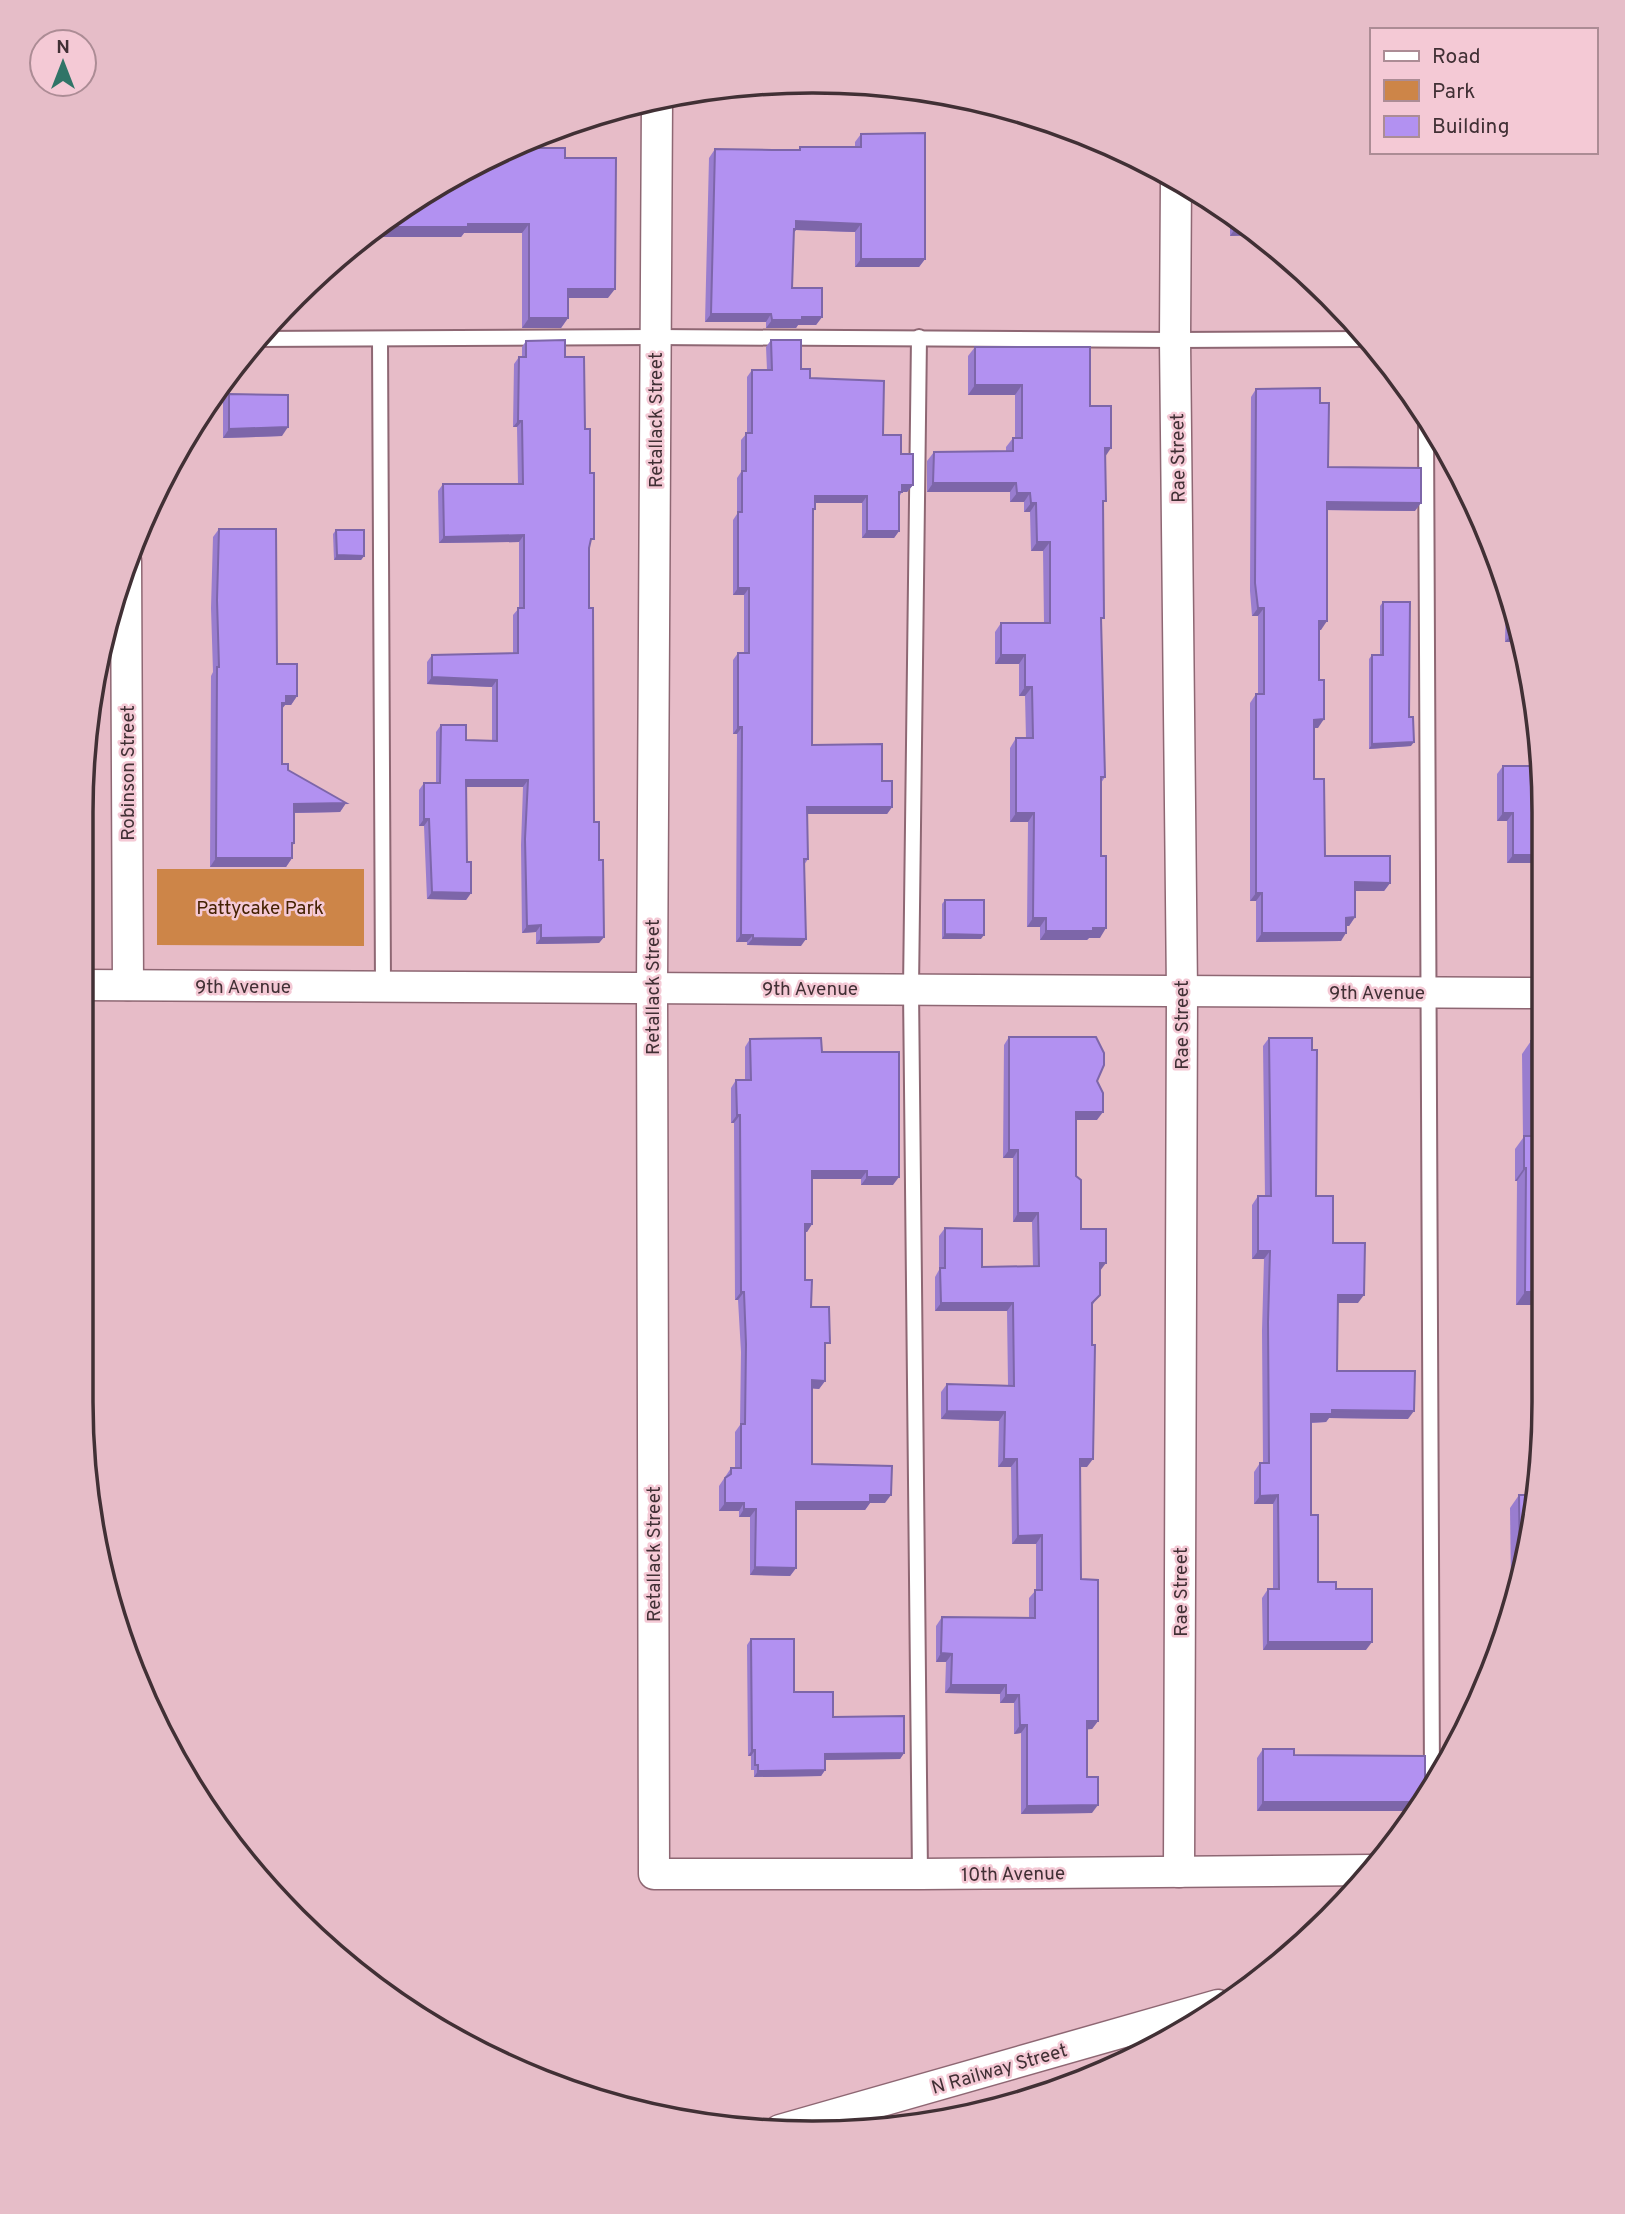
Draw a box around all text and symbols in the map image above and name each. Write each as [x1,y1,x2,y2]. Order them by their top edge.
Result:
north arrow [28,28,98,98]
legend [1370,28,1597,154]
text: N [56,36,70,60]
text: Road [1432,44,1481,71]
text: Park [1432,79,1475,106]
text: Building [1432,114,1510,141]
street label: Retallack Street [645,352,669,488]
street label: Rae Street [1166,413,1192,503]
street label: Robinson Street [117,705,141,841]
park label: Pattycake Park [196,897,324,921]
street label: Retallack Street [642,919,666,1055]
street label: 9th Avenue [195,976,291,1000]
street label: 9th Avenue [762,978,858,1002]
street label: Rae Street [1171,980,1195,1070]
street label: 9th Avenue [1329,982,1425,1006]
street label: Retallack Street [643,1486,667,1622]
street label: Rae Street [1170,1547,1194,1637]
street label: 10th Avenue [961,1862,1065,1888]
street label: N Railway Street [929,2039,1070,2101]

